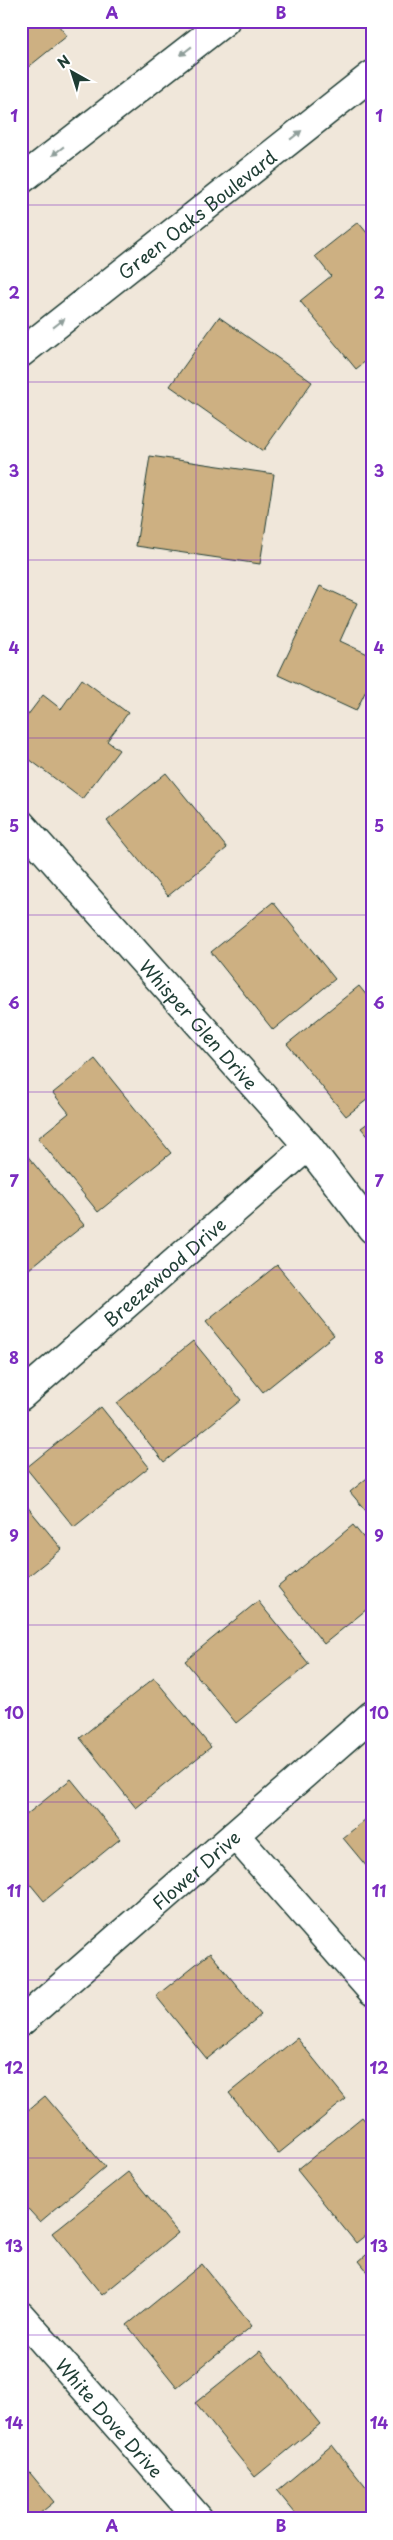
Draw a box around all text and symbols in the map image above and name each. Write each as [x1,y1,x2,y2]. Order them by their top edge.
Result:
text: A [106,0,119,24]
text: B [276,0,287,24]
one-way arrow [180,46,193,57]
north arrow [48,48,98,98]
text: N [53,50,74,73]
text: 1 [10,103,18,127]
text: 1 [375,103,383,127]
one-way arrow [289,129,302,140]
street label: Green Oaks Boulevard [112,143,282,285]
one-way arrow [52,146,65,157]
text: 2 [8,280,20,304]
text: 2 [373,280,385,304]
one-way arrow [53,318,66,329]
text: 3 [9,458,19,482]
text: 3 [374,458,384,482]
text: 4 [9,635,20,659]
text: 4 [374,635,385,659]
text: 5 [9,813,19,837]
text: 5 [374,813,384,837]
street label: Whisper Glen Drive [134,953,265,1095]
text: 6 [8,990,20,1014]
text: 6 [373,990,385,1014]
text: 7 [9,1168,19,1192]
text: 7 [374,1168,384,1192]
street label: Breezewood Drive [97,1210,231,1332]
text: 8 [9,1345,19,1369]
text: 8 [374,1345,384,1369]
text: 9 [9,1523,19,1547]
text: 9 [374,1523,384,1547]
text: 10 [4,1700,24,1724]
text: 10 [369,1700,389,1724]
street label: Flower Drive [146,1823,246,1915]
text: 11 [7,1878,21,1902]
text: 11 [372,1878,386,1902]
text: 12 [5,2055,23,2079]
text: 12 [370,2055,388,2079]
text: 13 [5,2233,23,2257]
text: 13 [370,2233,388,2257]
street label: White Dove Drive [50,2352,170,2483]
text: 14 [5,2410,23,2434]
text: 14 [370,2410,388,2434]
text: A [106,2513,119,2537]
text: B [276,2513,287,2537]

